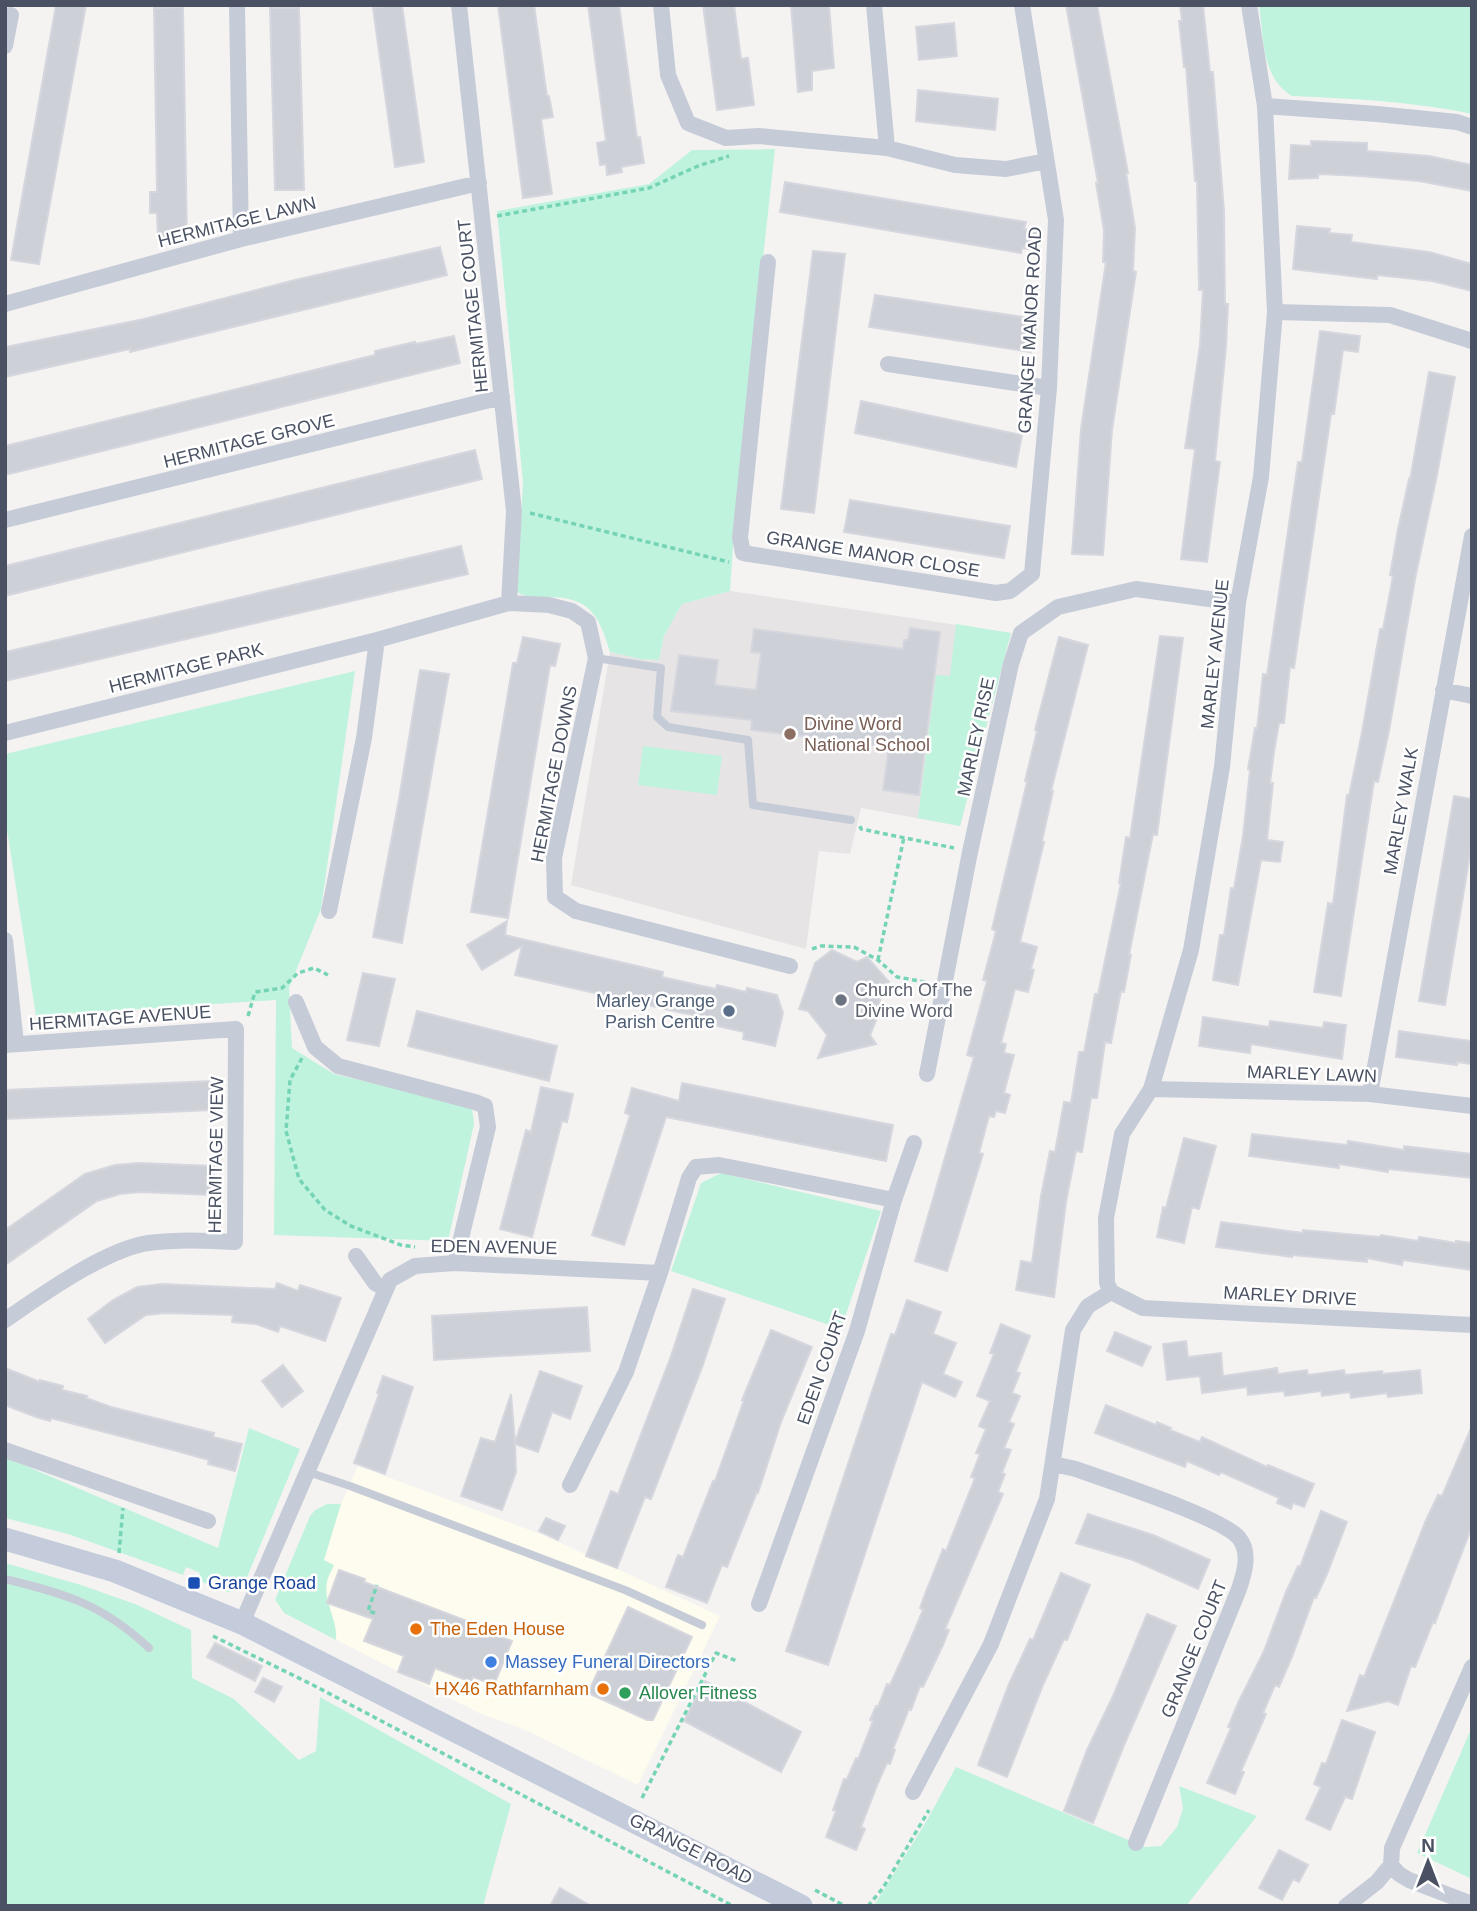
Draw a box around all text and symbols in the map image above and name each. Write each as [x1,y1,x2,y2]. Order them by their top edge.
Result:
street label: HERMITAGE LAWN [156,193,318,251]
street label: HERMITAGE COURT [454,218,492,394]
street label: GRANGE MANOR ROAD [1015,226,1045,434]
street label: HERMITAGE GROVE [161,410,337,472]
street label: GRANGE MANOR CLOSE [765,527,981,581]
street label: MARLEY AVENUE [1197,578,1233,730]
street label: HERMITAGE PARK [107,639,265,697]
street label: MARLEY RISE [954,676,998,798]
street label: HERMITAGE DOWNS [527,684,581,864]
place label: Divine Word National School [804,714,930,755]
marker: Divine Word National School [782,726,798,742]
street label: MARLEY WALK [1380,746,1422,876]
place label: Church Of The Divine Word [855,980,973,1021]
place label: Marley Grange Parish Centre [596,991,715,1032]
marker: Church Of The Divine Word [833,992,849,1008]
street label: HERMITAGE AVENUE [28,1002,212,1034]
marker: Marley Grange Parish Centre [721,1003,737,1019]
street label: MARLEY LAWN [1247,1062,1377,1086]
street label: HERMITAGE VIEW [205,1076,227,1234]
street label: EDEN AVENUE [430,1236,558,1258]
street label: MARLEY DRIVE [1223,1283,1357,1309]
street label: EDEN COURT [793,1309,851,1427]
place label: Grange Road [208,1573,316,1593]
marker: Grange Road [186,1575,202,1591]
street label: GRANGE COURT [1157,1577,1231,1721]
place label: The Eden House [430,1619,565,1639]
marker: The Eden House [408,1621,424,1637]
place label: Massey Funeral Directors [505,1652,710,1672]
marker: Massey Funeral Directors [483,1654,499,1670]
place label: HX46 Rathfarnham [435,1679,589,1699]
marker: HX46 Rathfarnham [595,1681,611,1697]
place label: Allover Fitness [639,1683,757,1703]
marker: Allover Fitness [617,1685,633,1701]
street label: GRANGE ROAD [626,1809,756,1889]
north arrow [1393,1827,1463,1897]
text: N [1421,1835,1435,1856]

